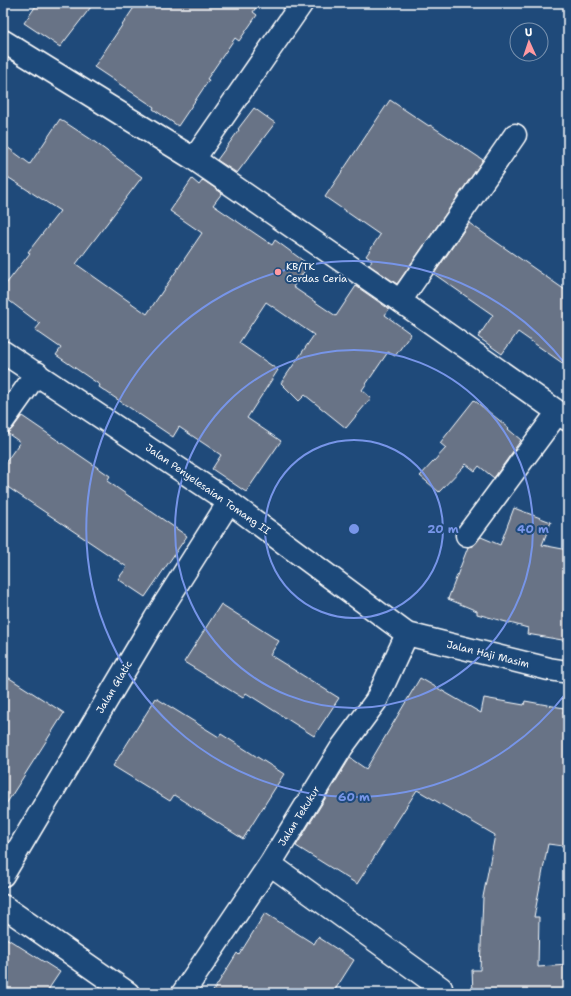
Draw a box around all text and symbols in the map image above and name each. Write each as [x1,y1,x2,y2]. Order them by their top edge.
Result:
north arrow [509,22,549,62]
text: U [524,25,533,40]
place label: KB/TK Cerdas Ceria [286,260,348,285]
marker: KB/TK Cerdas Ceria [273,267,283,277]
street label: Jalan Penyelesaian Tomang II [143,441,273,537]
text: 20 m [427,521,459,537]
text: 40 m [517,521,549,537]
centre of rings [347,522,361,536]
street label: Jalan Haji Masim [445,637,531,671]
street label: Jalan Glatic [93,658,135,716]
street label: Jalan Tekukur [275,783,323,848]
text: 60 m [338,789,370,805]

